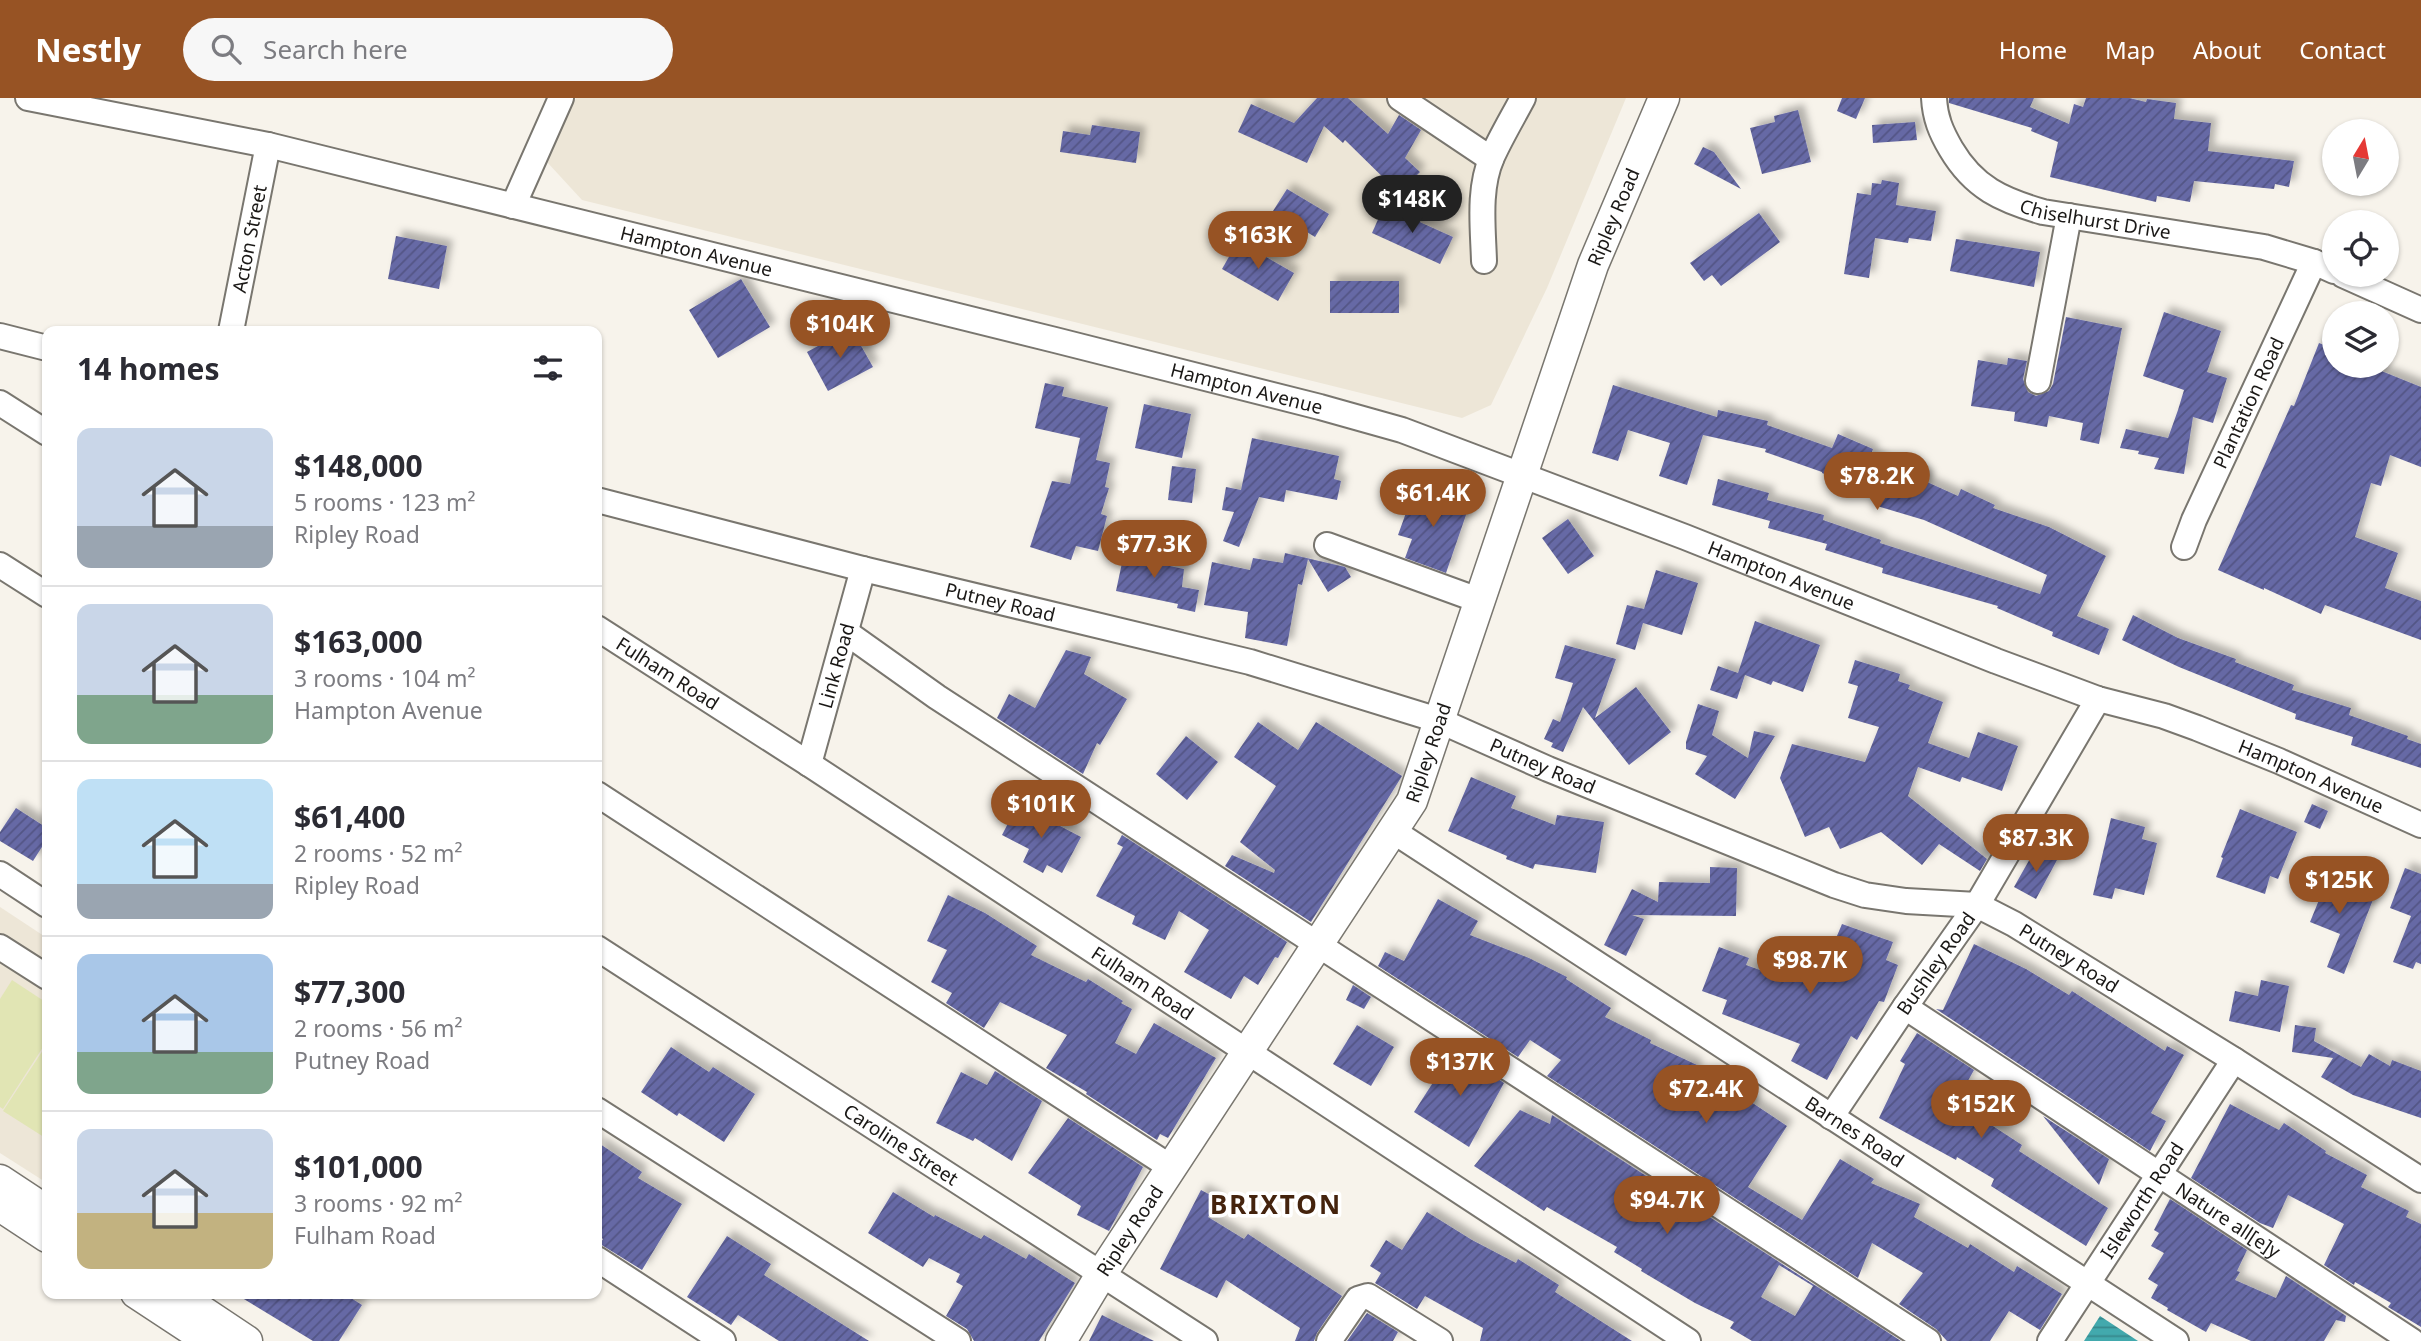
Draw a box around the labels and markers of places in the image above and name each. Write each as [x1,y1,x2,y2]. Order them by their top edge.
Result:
pin: $148K [1363,176,1461,235]
pin: $163K [1209,212,1307,271]
pin: $104K [791,300,889,360]
pin: $78.2K [1820,452,1934,512]
pin: $61.4K [1376,470,1490,529]
pin: $77.3K [1097,520,1211,580]
pin: $101K [992,780,1090,840]
pin: $87.3K [1979,814,2093,874]
pin: $125K [2290,856,2388,916]
pin: $98.7K [1753,936,1867,996]
pin: $137K [1411,1038,1509,1098]
pin: $72.4K [1649,1066,1763,1125]
pin: $152K [1932,1080,2030,1140]
pin: $94.7K [1610,1176,1724,1236]

